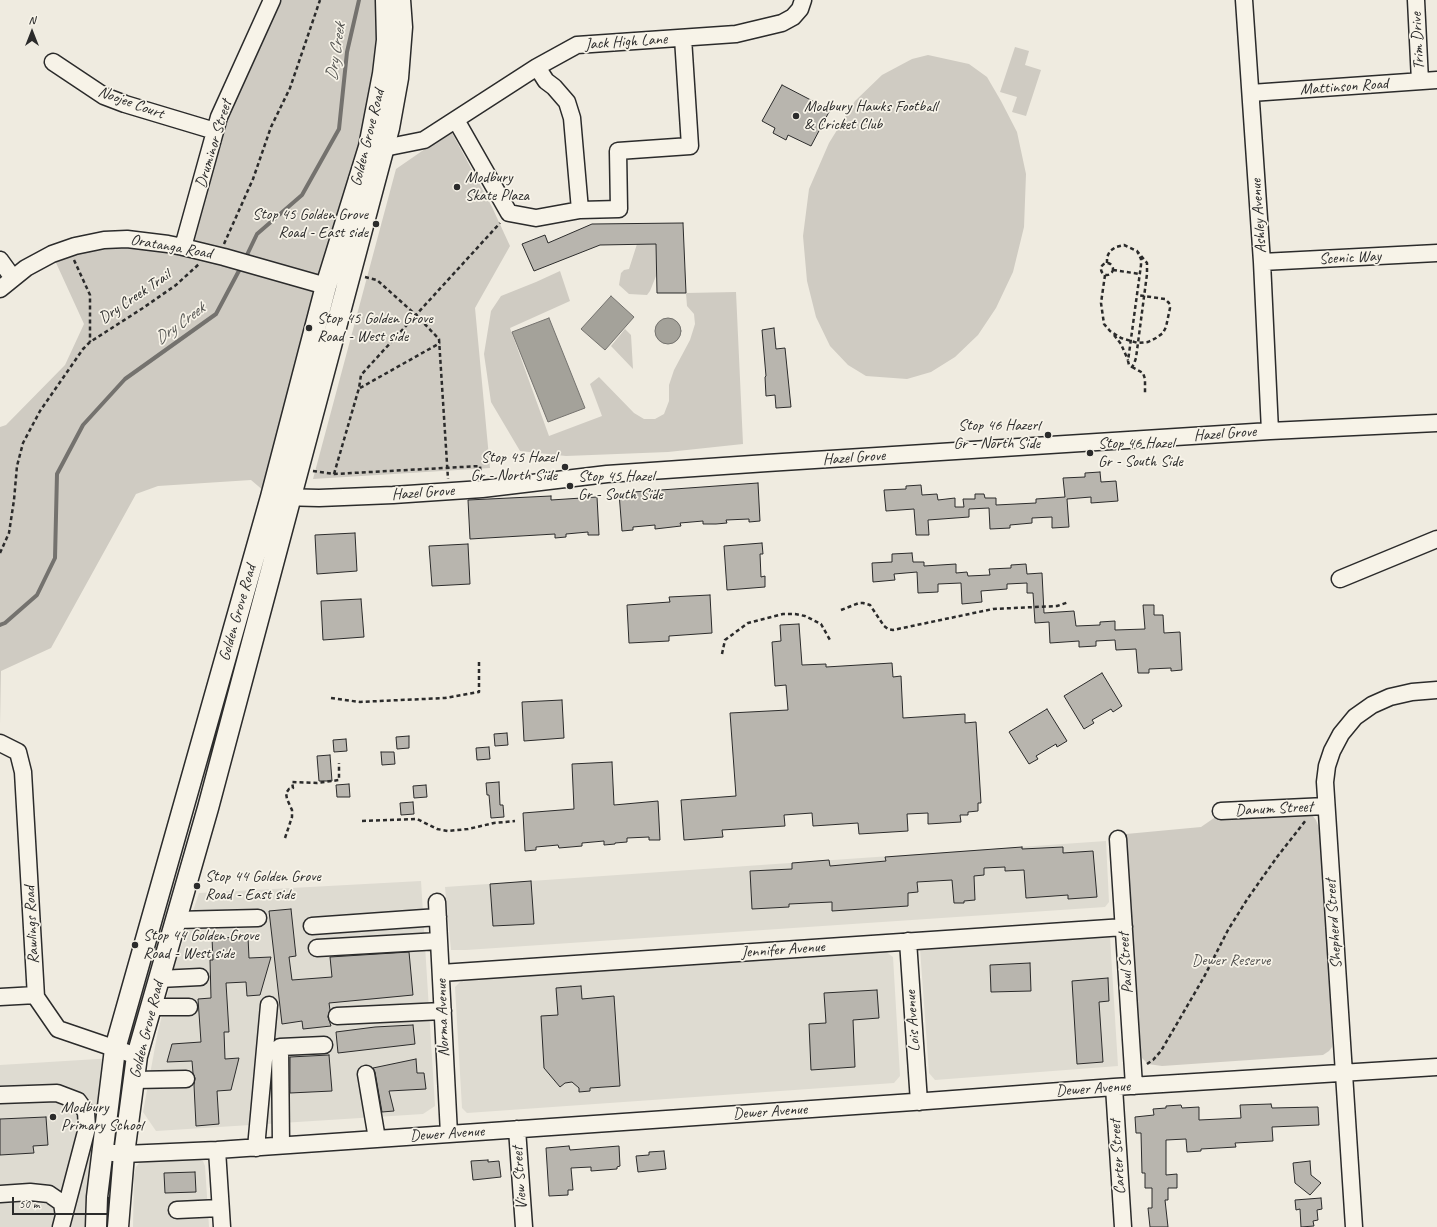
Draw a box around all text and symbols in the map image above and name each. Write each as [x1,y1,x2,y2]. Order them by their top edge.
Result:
north arrow [12,12,52,52]
street label: Trim Drive [1407,12,1429,70]
text: N [29,13,35,27]
water label: Dry Creek [321,22,351,82]
street label: Jack High Lane [584,30,668,54]
street label: Mattinson Road [1299,74,1389,100]
street label: Noojee Court [95,82,167,124]
street label: Golden Grove Road [347,88,389,188]
place label: Modbury Hawks Football & Cricket Club [804,97,937,135]
street label: Druminor Street [191,98,237,190]
marker: Modbury Hawks Football & Cricket Club [791,111,801,121]
place label: Modbury Skate Plaza [465,168,529,206]
street label: Ashley Avenue [1247,178,1271,254]
marker: Modbury Skate Plaza [452,182,462,192]
place label: Stop 45 Golden Grove Road - East side [252,205,368,243]
marker: Stop 45 Golden Grove Road - East side [371,219,381,229]
street label: Oratanga Road [129,230,213,264]
street label: Scenic Way [1319,247,1381,269]
street label: Dry Creek Trail [96,266,174,328]
water label: Dry Creek [151,299,209,349]
place label: Stop 45 Golden Grove Road - West side [317,309,433,347]
marker: Stop 45 Golden Grove Road - West side [304,323,314,333]
place label: Stop 46 Hazerl Gr - North Side [953,416,1040,454]
street label: Hazel Grove [1193,422,1257,446]
marker: Stop 46 Hazerl Gr - North Side [1043,430,1053,440]
place label: Stop 46 Hazel Gr - South Side [1098,434,1183,472]
street label: Hazel Grove [822,446,886,470]
place label: Stop 45 Hazel Gr - North Side [470,448,557,486]
marker: Stop 46 Hazel Gr - South Side [1085,448,1095,458]
marker: Stop 45 Hazel Gr - North Side [560,462,570,472]
place label: Stop 45 Hazel Gr - South Side [578,467,663,505]
street label: Hazel Grove [391,481,455,505]
marker: Stop 45 Hazel Gr - South Side [565,481,575,491]
street label: Golden Grove Road [215,563,261,663]
street label: Danum Street [1235,797,1313,821]
place label: Stop 44 Golden Grove Road - East side [205,867,321,905]
street label: Shepherd Street [1321,878,1347,970]
marker: Stop 44 Golden Grove Road - East side [192,881,202,891]
street label: Rawlings Road [20,885,44,965]
place label: Stop 44 Golden Grove Road - West side [143,926,259,964]
street label: Paul Street [1114,932,1138,994]
street label: Jennifer Avenue [741,938,825,962]
marker: Stop 44 Golden Grove Road - West side [130,940,140,950]
park label: Dewer Reserve [1192,951,1270,971]
street label: Norma Avenue [432,979,454,1057]
street label: Golden Grove Road [126,980,168,1080]
street label: Lois Avenue [901,990,925,1052]
street label: Dewer Avenue [1055,1077,1131,1101]
place label: Modbury Primary School [61,1098,143,1136]
street label: Dewer Avenue [732,1100,808,1124]
marker: Modbury Primary School [48,1112,58,1122]
street label: Carter Street [1106,1119,1130,1195]
street label: Dewer Avenue [409,1122,485,1146]
street label: View Street [508,1146,532,1210]
scale bar [14,1189,111,1215]
text: 50 m [19,1196,39,1212]

